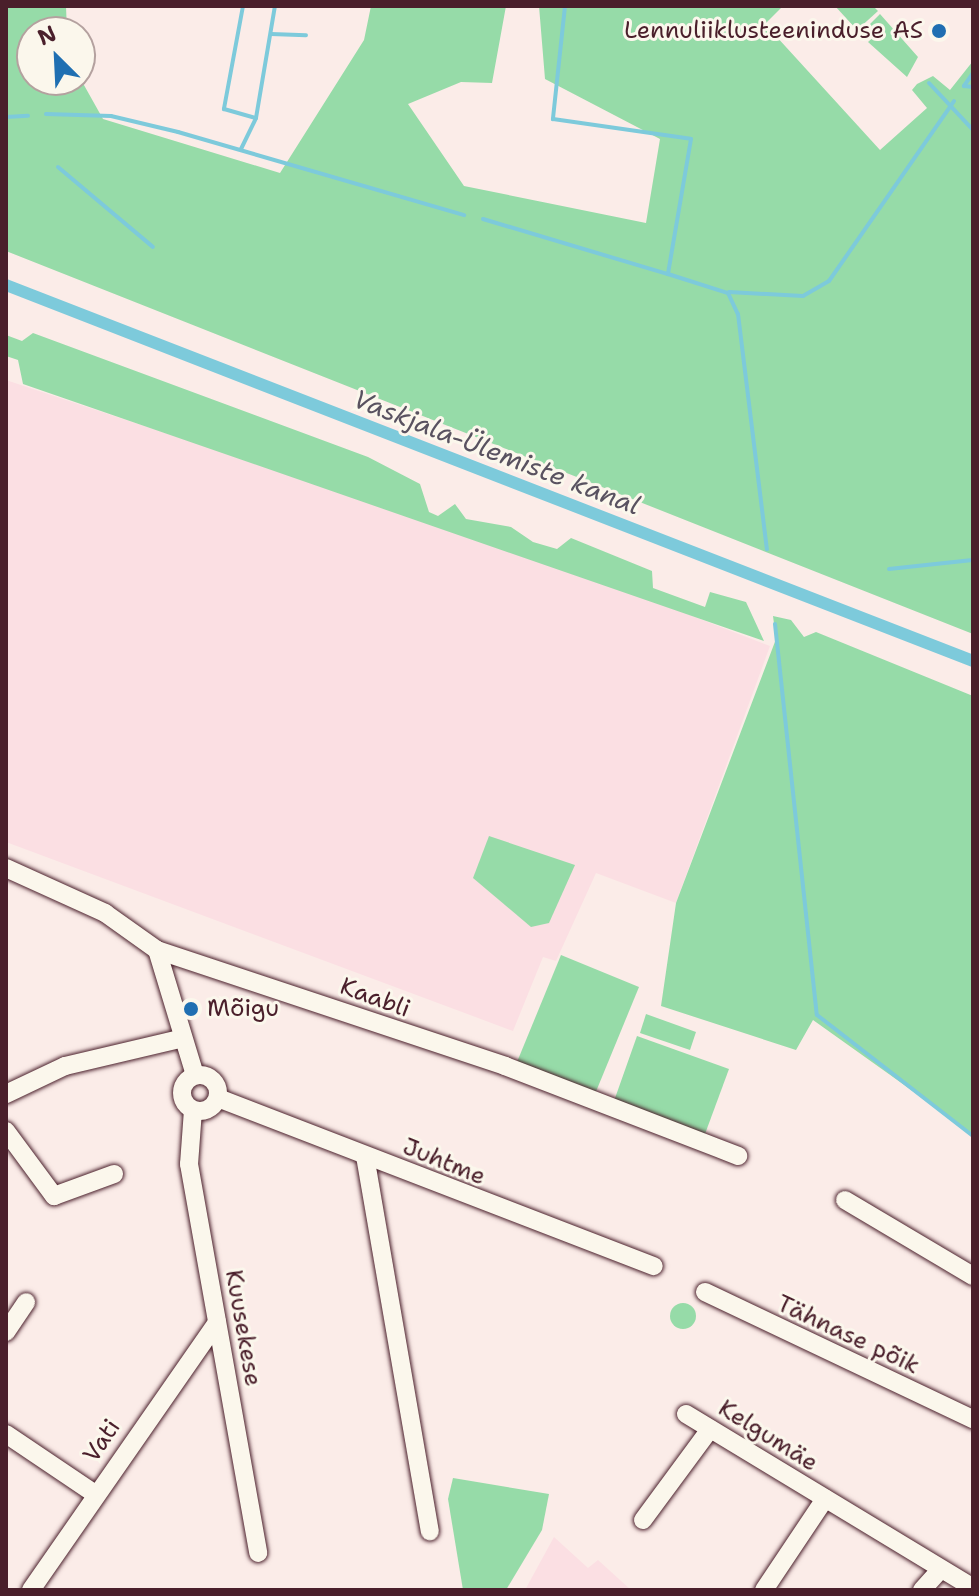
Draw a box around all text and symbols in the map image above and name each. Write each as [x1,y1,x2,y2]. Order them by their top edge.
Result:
north arrow [16,16,96,96]
place label: Lennuliiklusteeninduse AS [624,17,923,45]
text: N [33,19,61,52]
marker: Lennuliiklusteeninduse AS [930,22,948,40]
water label: Vaskjala-Ülemiste kanal [349,383,645,521]
street label: Kaabli [336,972,414,1024]
place label: Mõigu [207,995,279,1023]
marker: Mõigu [182,1000,200,1018]
street label: Juhtme [398,1132,490,1192]
street label: Kuusekese [219,1268,267,1388]
street label: Tähnase põik [772,1289,924,1381]
street label: Kelgumäe [713,1394,823,1478]
street label: Vati [77,1414,127,1468]

